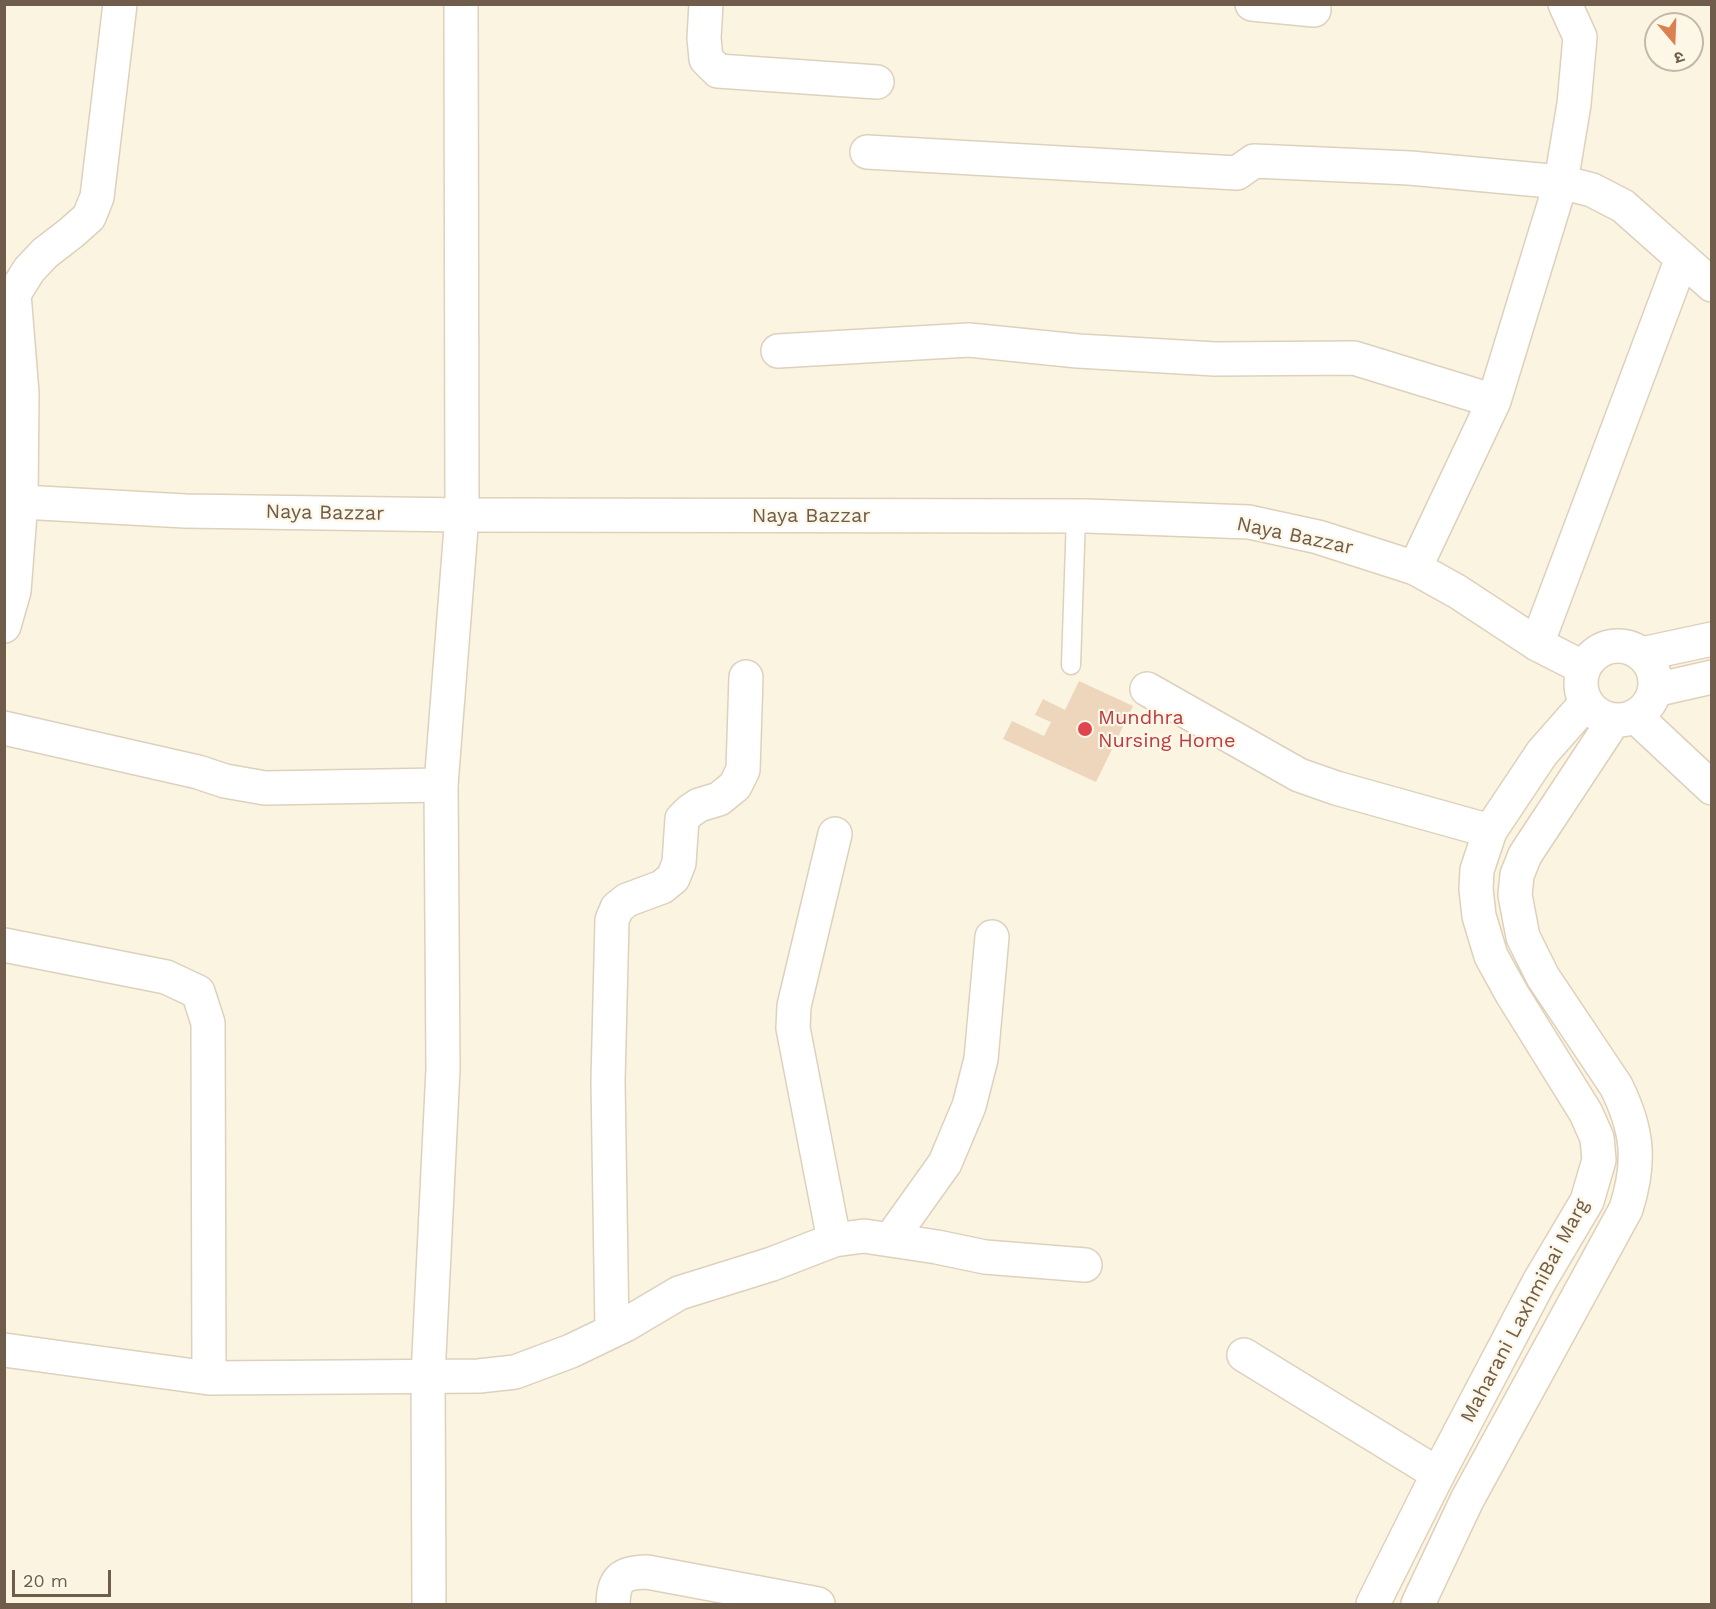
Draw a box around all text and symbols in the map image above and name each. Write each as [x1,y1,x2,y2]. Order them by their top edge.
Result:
north arrow [1644,12,1704,72]
text: उ [1672,47,1687,68]
street label: Naya Bazzar [265,500,385,526]
street label: Naya Bazzar [752,504,870,528]
street label: Naya Bazzar [1234,512,1356,560]
place label: Mundhra Nursing Home [1098,706,1235,753]
marker: Mundhra Nursing Home [1076,720,1094,738]
street label: Maharani LaxhmiBai Marg [1456,1195,1594,1427]
scale bar [15,1558,114,1596]
text: 20 m [23,1570,68,1591]

